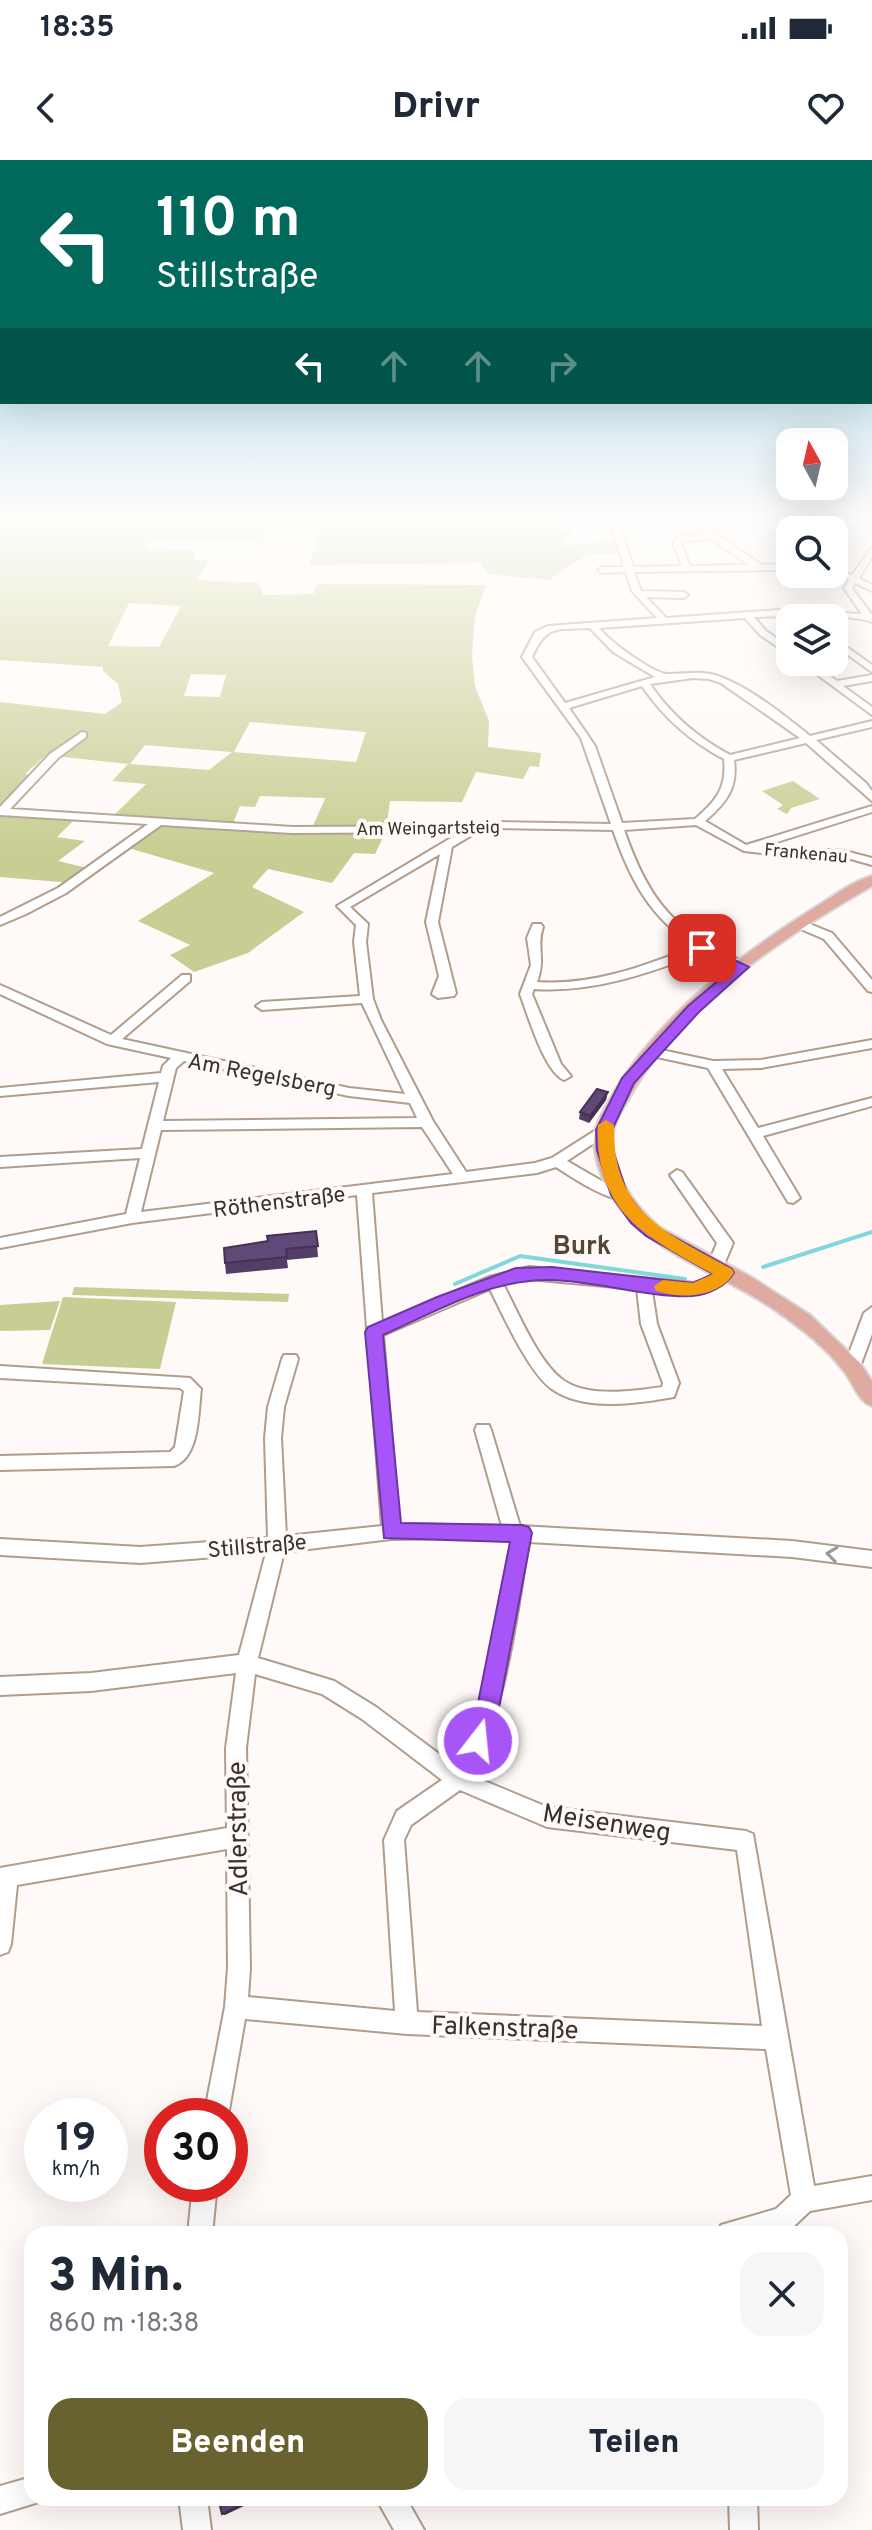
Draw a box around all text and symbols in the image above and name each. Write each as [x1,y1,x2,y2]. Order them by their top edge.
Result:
text: 18:35 [40,10,114,47]
text: Drivr [392,85,480,131]
icon: back [24,86,68,130]
icon: heart [804,86,848,130]
text: 110 m [156,186,301,256]
icon: left [24,192,128,296]
text: Stillstraße [156,255,318,301]
icon: left [288,344,332,388]
icon: ahead [372,344,416,388]
icon: ahead [456,344,500,388]
icon: right [540,344,584,388]
north arrow [776,428,848,500]
map controls [776,428,848,676]
button: search [776,516,848,588]
button: layers [776,604,848,676]
street label: Am Weingartsteig [356,817,500,842]
street label: Frankenau [763,839,849,870]
pin [668,914,736,982]
icon: arrive [680,926,724,970]
street label: Am Regelsberg [185,1049,338,1104]
street label: Röthenstraße [212,1182,347,1225]
district label: Burk [553,1231,611,1264]
street label: Stillstraße [207,1530,308,1565]
one-way arrow [825,1546,839,1563]
position arrow [436,1699,520,1783]
street label: Adlerstraße [222,1761,257,1897]
street label: Meisenweg [540,1798,673,1851]
street label: Falkenstraße [431,2010,579,2049]
speed limit sign: 30 [144,2098,248,2202]
text: 19 [56,2115,96,2165]
text: km/h [52,2157,100,2183]
text: 3 Min. [48,2248,183,2308]
button: close [740,2252,824,2336]
text: 860 m · 18:38 [48,2308,199,2341]
button: Beenden [48,2398,428,2490]
button: Teilen [444,2398,824,2490]

